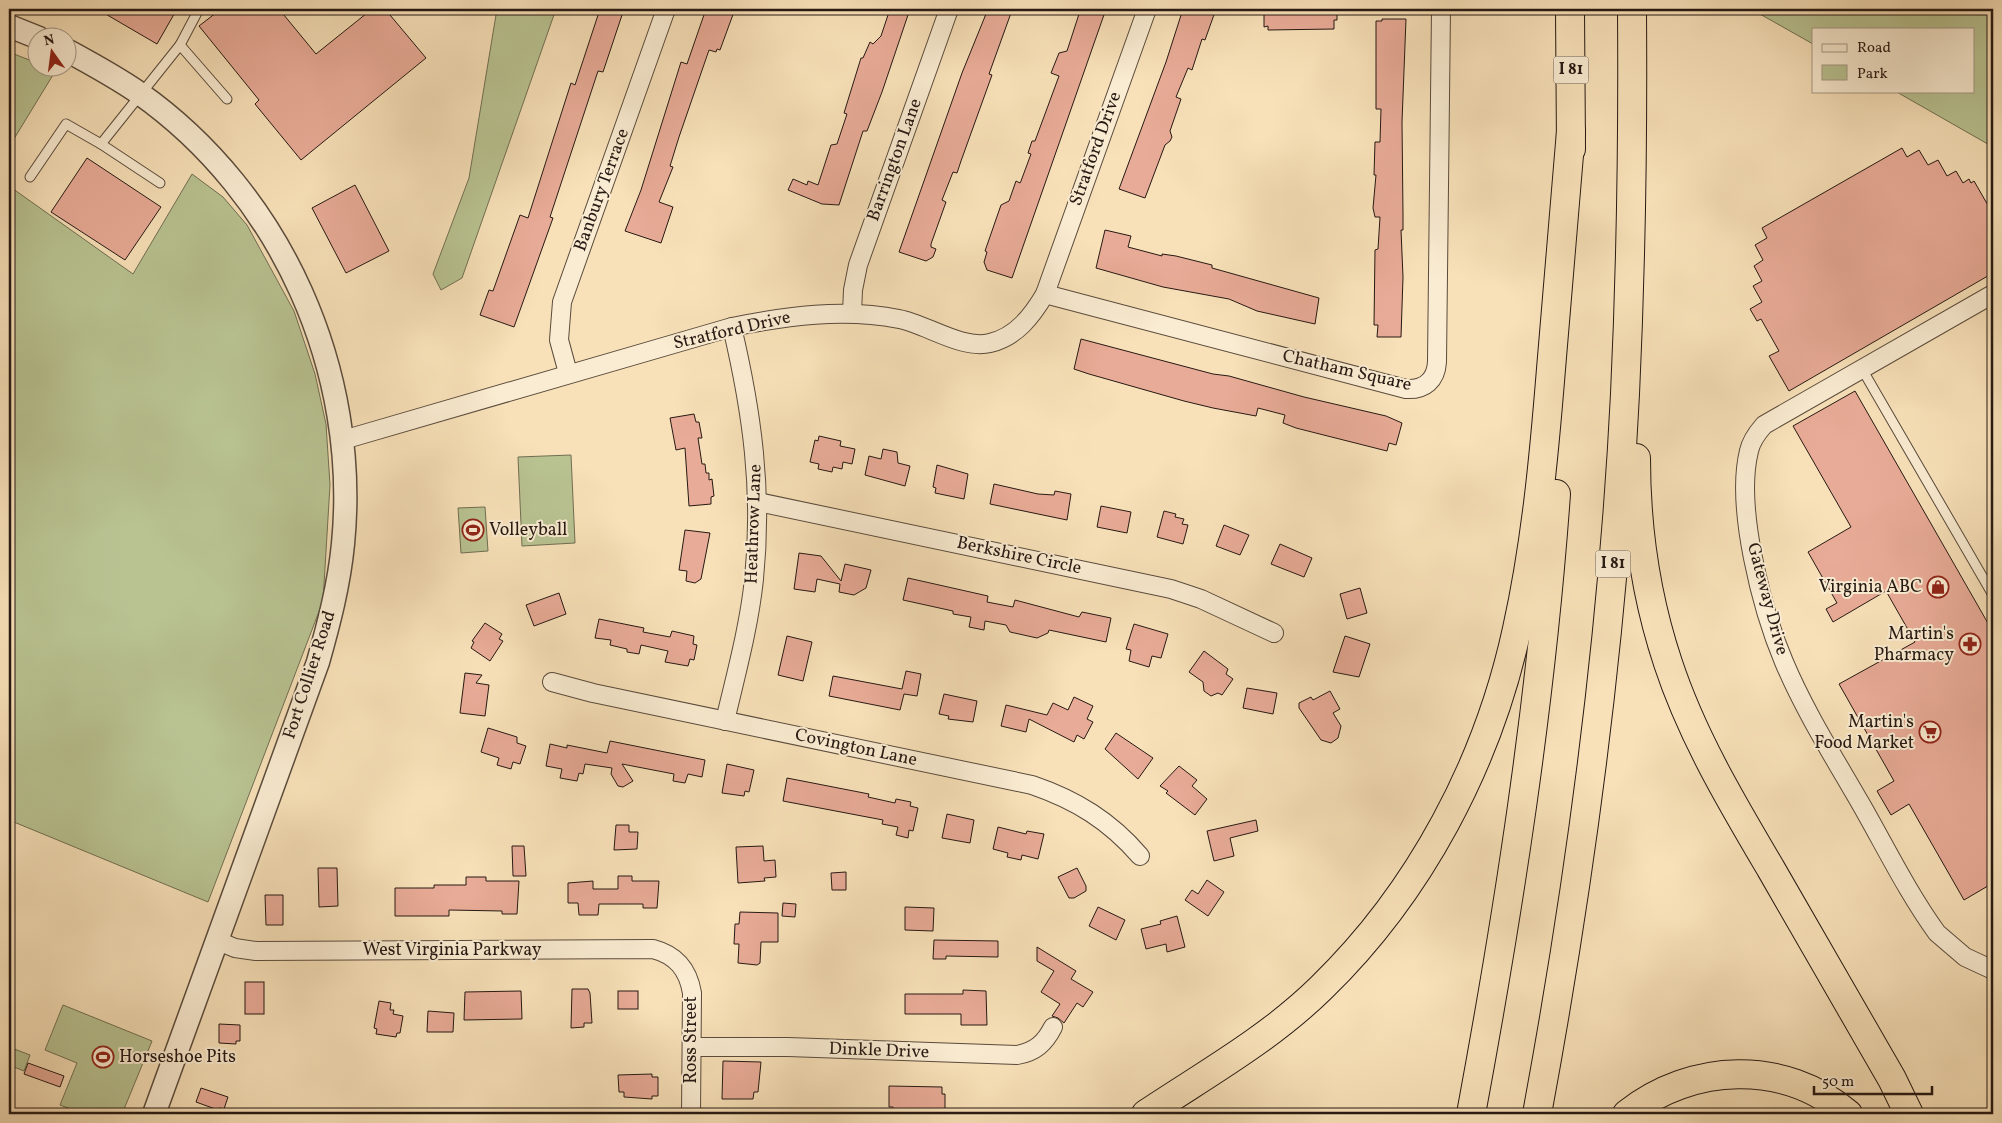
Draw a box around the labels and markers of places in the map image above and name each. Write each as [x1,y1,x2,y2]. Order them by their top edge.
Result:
sports icon: Volleyball [461,518,485,542]
place label: Volleyball [489,518,567,543]
place label: Virginia ABC [1819,575,1922,600]
shop icon: Virginia ABC [1926,575,1950,599]
place label: Martin's Pharmacy [1874,622,1954,668]
pharmacy icon: Martin's Pharmacy [1958,632,1982,656]
place label: Martin's Food Market [1814,710,1914,756]
supermarket icon: Martin's Food Market [1918,720,1942,744]
sports icon: Horseshoe Pits [91,1045,115,1069]
place label: Horseshoe Pits [119,1045,236,1070]

